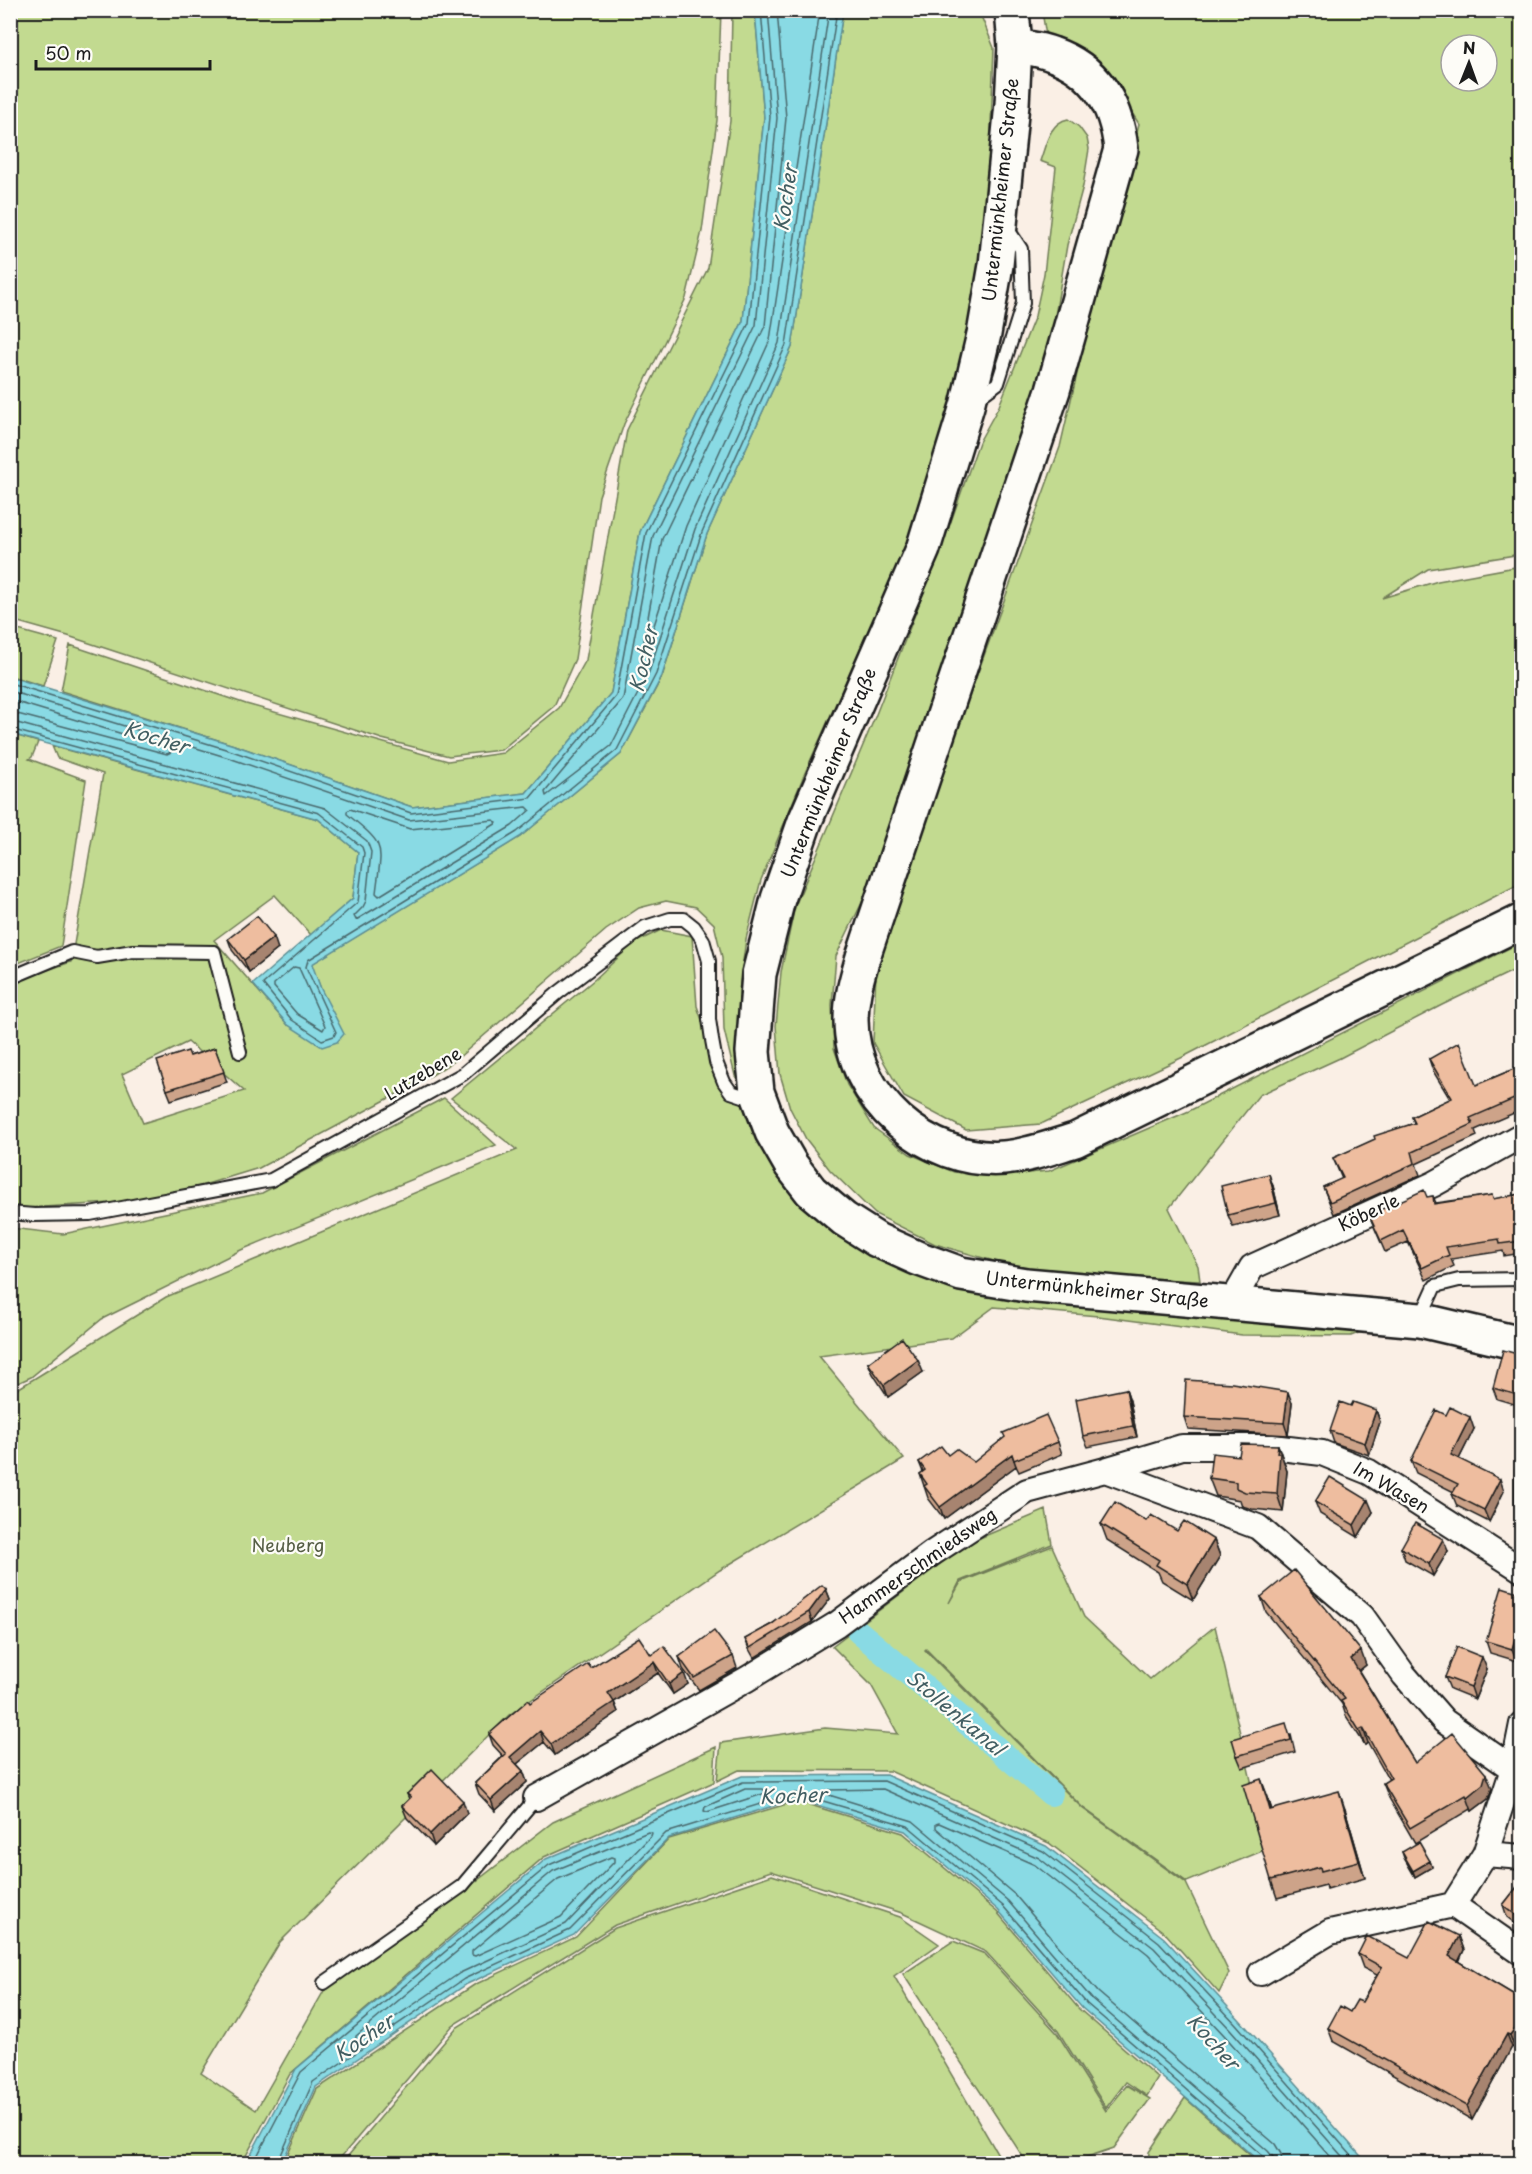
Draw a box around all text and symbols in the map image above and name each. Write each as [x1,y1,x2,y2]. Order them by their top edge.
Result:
scale bar [36,33,210,71]
north arrow [1439,33,1499,93]
text: N [1463,35,1476,59]
text: 50 m [45,39,92,66]
street label: Untermünkheimer Straße [974,77,1025,303]
water label: Kocher [766,160,805,233]
water label: Kocher [621,620,666,695]
street label: Untermünkheimer Straße [773,663,882,882]
water label: Kocher [120,713,195,762]
street label: Lutzebene [379,1039,466,1106]
street label: Köberle [1333,1186,1403,1238]
street label: Untermünkheimer Straße [984,1263,1210,1314]
street label: Im Wasen [1349,1454,1435,1519]
street label: Hammerschmiedsweg [833,1500,1002,1630]
park label: Neuberg [252,1531,325,1558]
water label: Stollenkanal [900,1662,1014,1765]
water label: Kocher [759,1779,830,1811]
water label: Kocher [327,2005,402,2068]
water label: Kocher [1180,2006,1249,2078]

